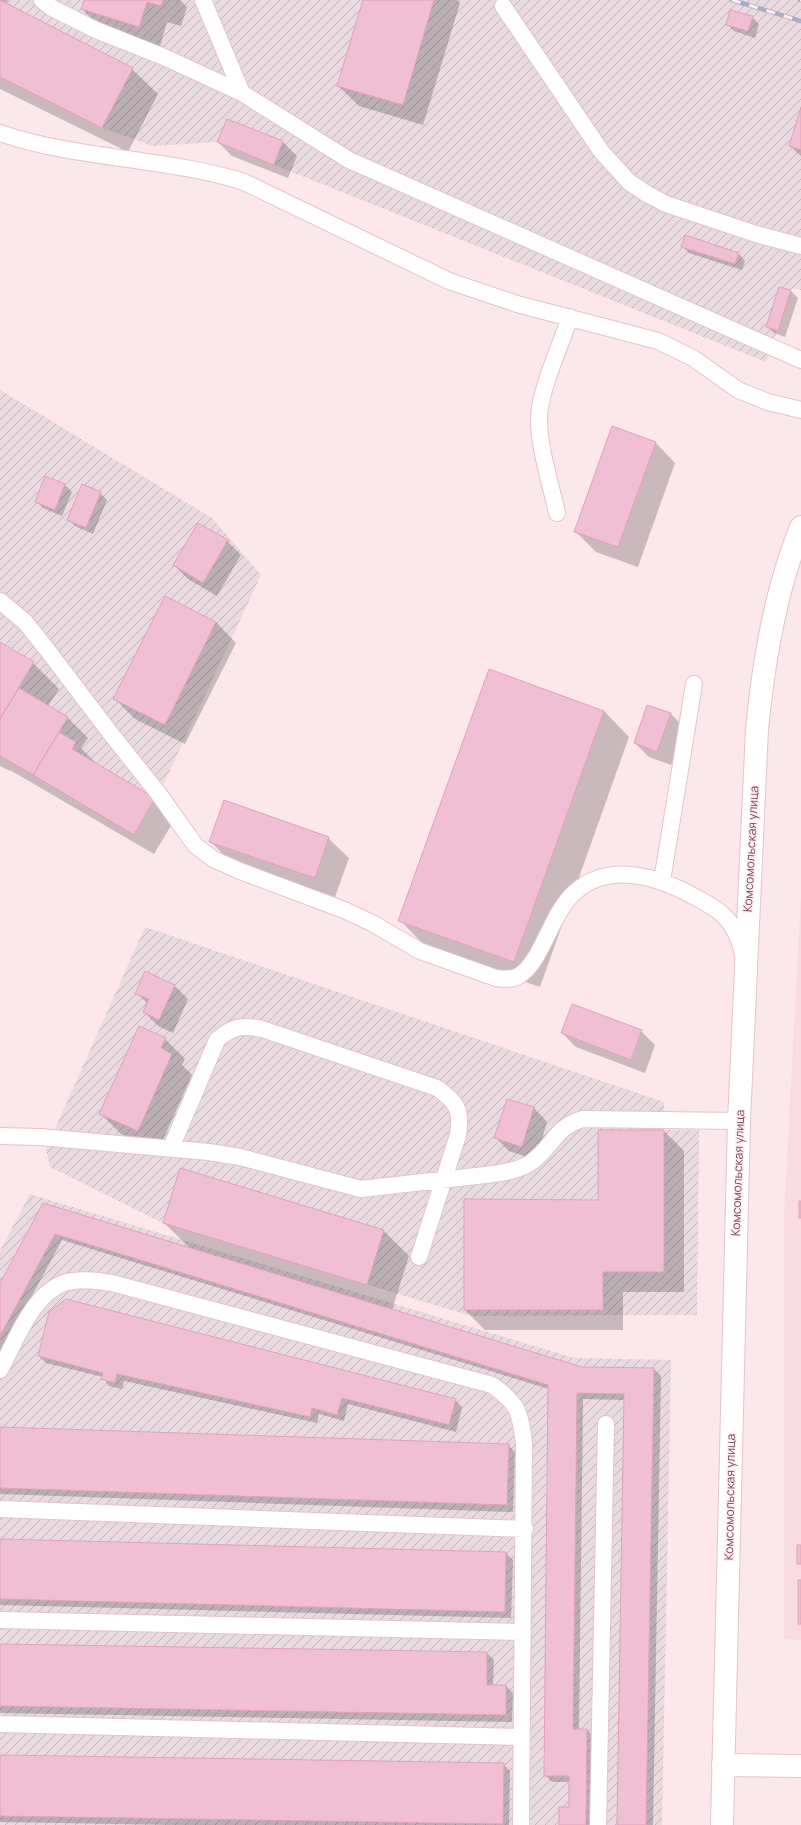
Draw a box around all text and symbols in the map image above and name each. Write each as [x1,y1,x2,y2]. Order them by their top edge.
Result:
street label: Комсомольская улица [739,785,762,913]
street label: Комсомольская улица [727,1109,748,1236]
street label: Комсомольская улица [720,1434,739,1560]

